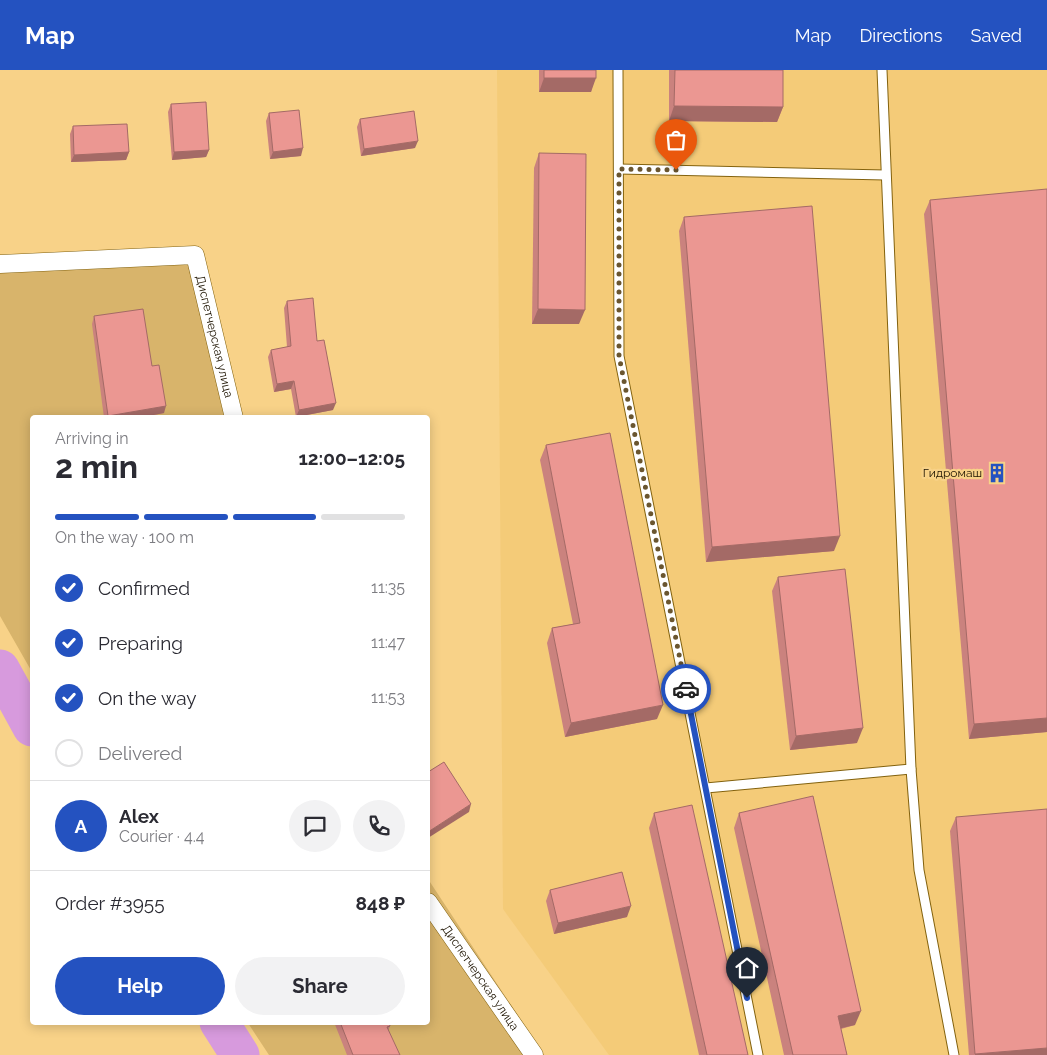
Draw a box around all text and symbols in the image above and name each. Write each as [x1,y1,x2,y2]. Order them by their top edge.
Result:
text: Map [25,21,75,50]
text: Map [795,25,831,46]
text: Directions [859,25,943,46]
text: Saved [971,25,1022,46]
pin [655,119,697,170]
icon: bag [662,126,690,154]
street label: Диспетчерская улица [193,274,236,399]
text: Arriving in [55,429,129,448]
text: 12:00–12:05 [298,447,405,469]
text: 2 min [55,448,138,485]
building icon: Гидромаш [986,462,1008,484]
place label: Гидромаш [923,466,982,480]
text: On the way · 100 m [55,528,194,547]
icon: check [55,574,83,602]
text: Confirmed [98,577,190,599]
text: 11:35 [371,578,405,597]
icon: check [55,629,83,657]
text: Preparing [98,632,183,654]
text: 11:47 [371,633,405,652]
courier [661,664,711,714]
icon: car [672,675,700,703]
icon: check [55,684,83,712]
text: On the way [98,687,197,709]
text: 11:53 [371,688,405,707]
text: Delivered [98,742,182,764]
button: chat [289,800,341,852]
button: phone [353,800,405,852]
text: Alex [119,805,159,827]
text: A [75,815,87,837]
text: Courier · 4.4 [119,827,204,846]
text: Order #3955 [55,892,165,914]
text: 848 ₽ [356,892,405,914]
street label: Диспетчерская улица [439,922,522,1033]
pin [726,947,768,998]
icon: home [733,954,761,982]
button: Help [55,957,225,1015]
button: Share [235,957,405,1015]

